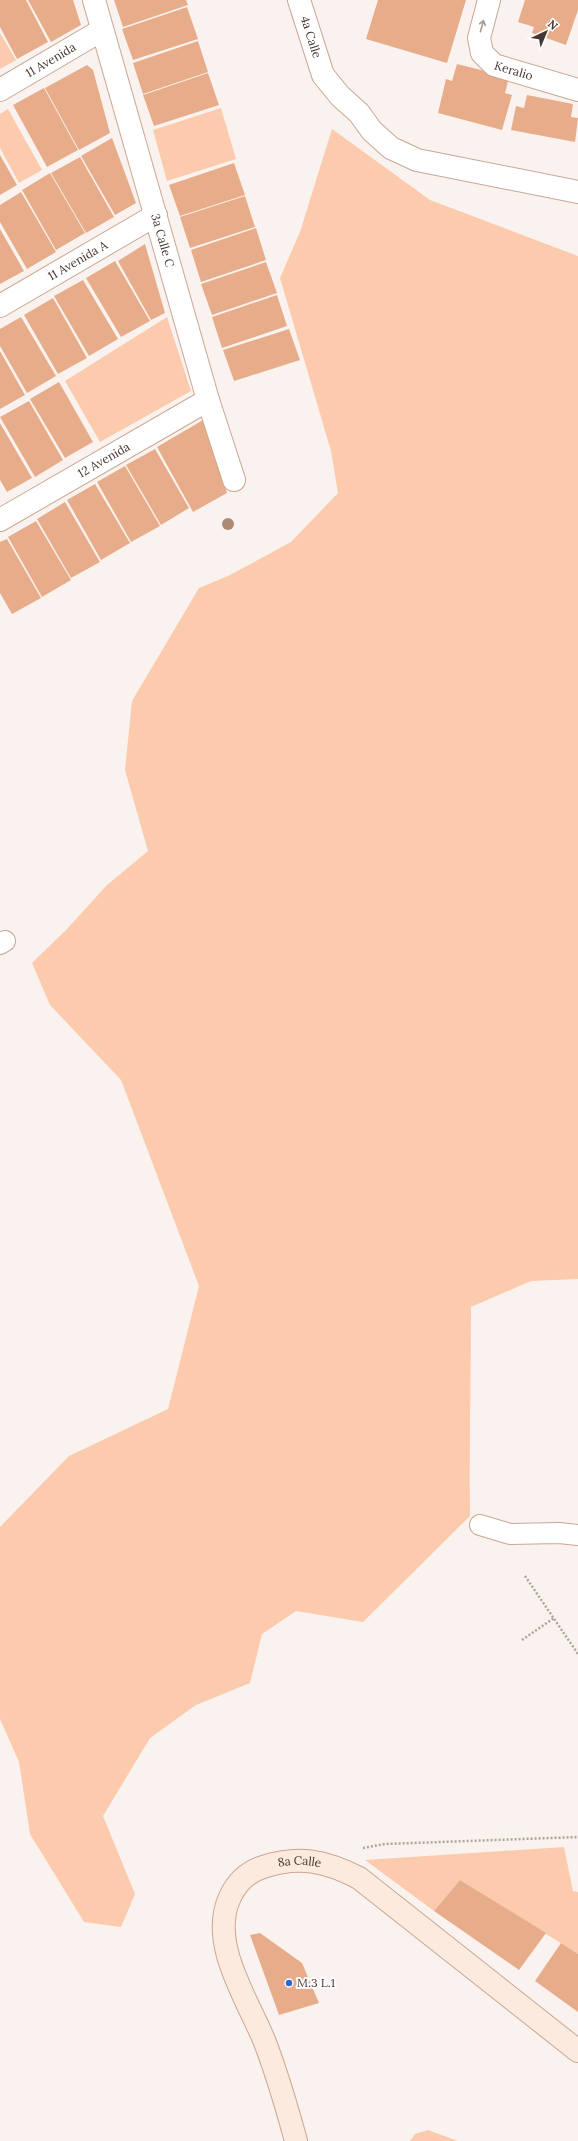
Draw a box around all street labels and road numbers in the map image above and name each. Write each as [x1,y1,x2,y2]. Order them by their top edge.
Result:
street label: 4a Calle [298,14,325,60]
street label: 11 Avenida [23,39,78,80]
street label: Keralio [493,58,535,83]
street label: 3a Calle C [148,212,178,269]
street label: 11 Avenida A [45,237,110,283]
street label: 12 Avenida [75,439,132,481]
street label: 8a Calle [277,1853,323,1870]

